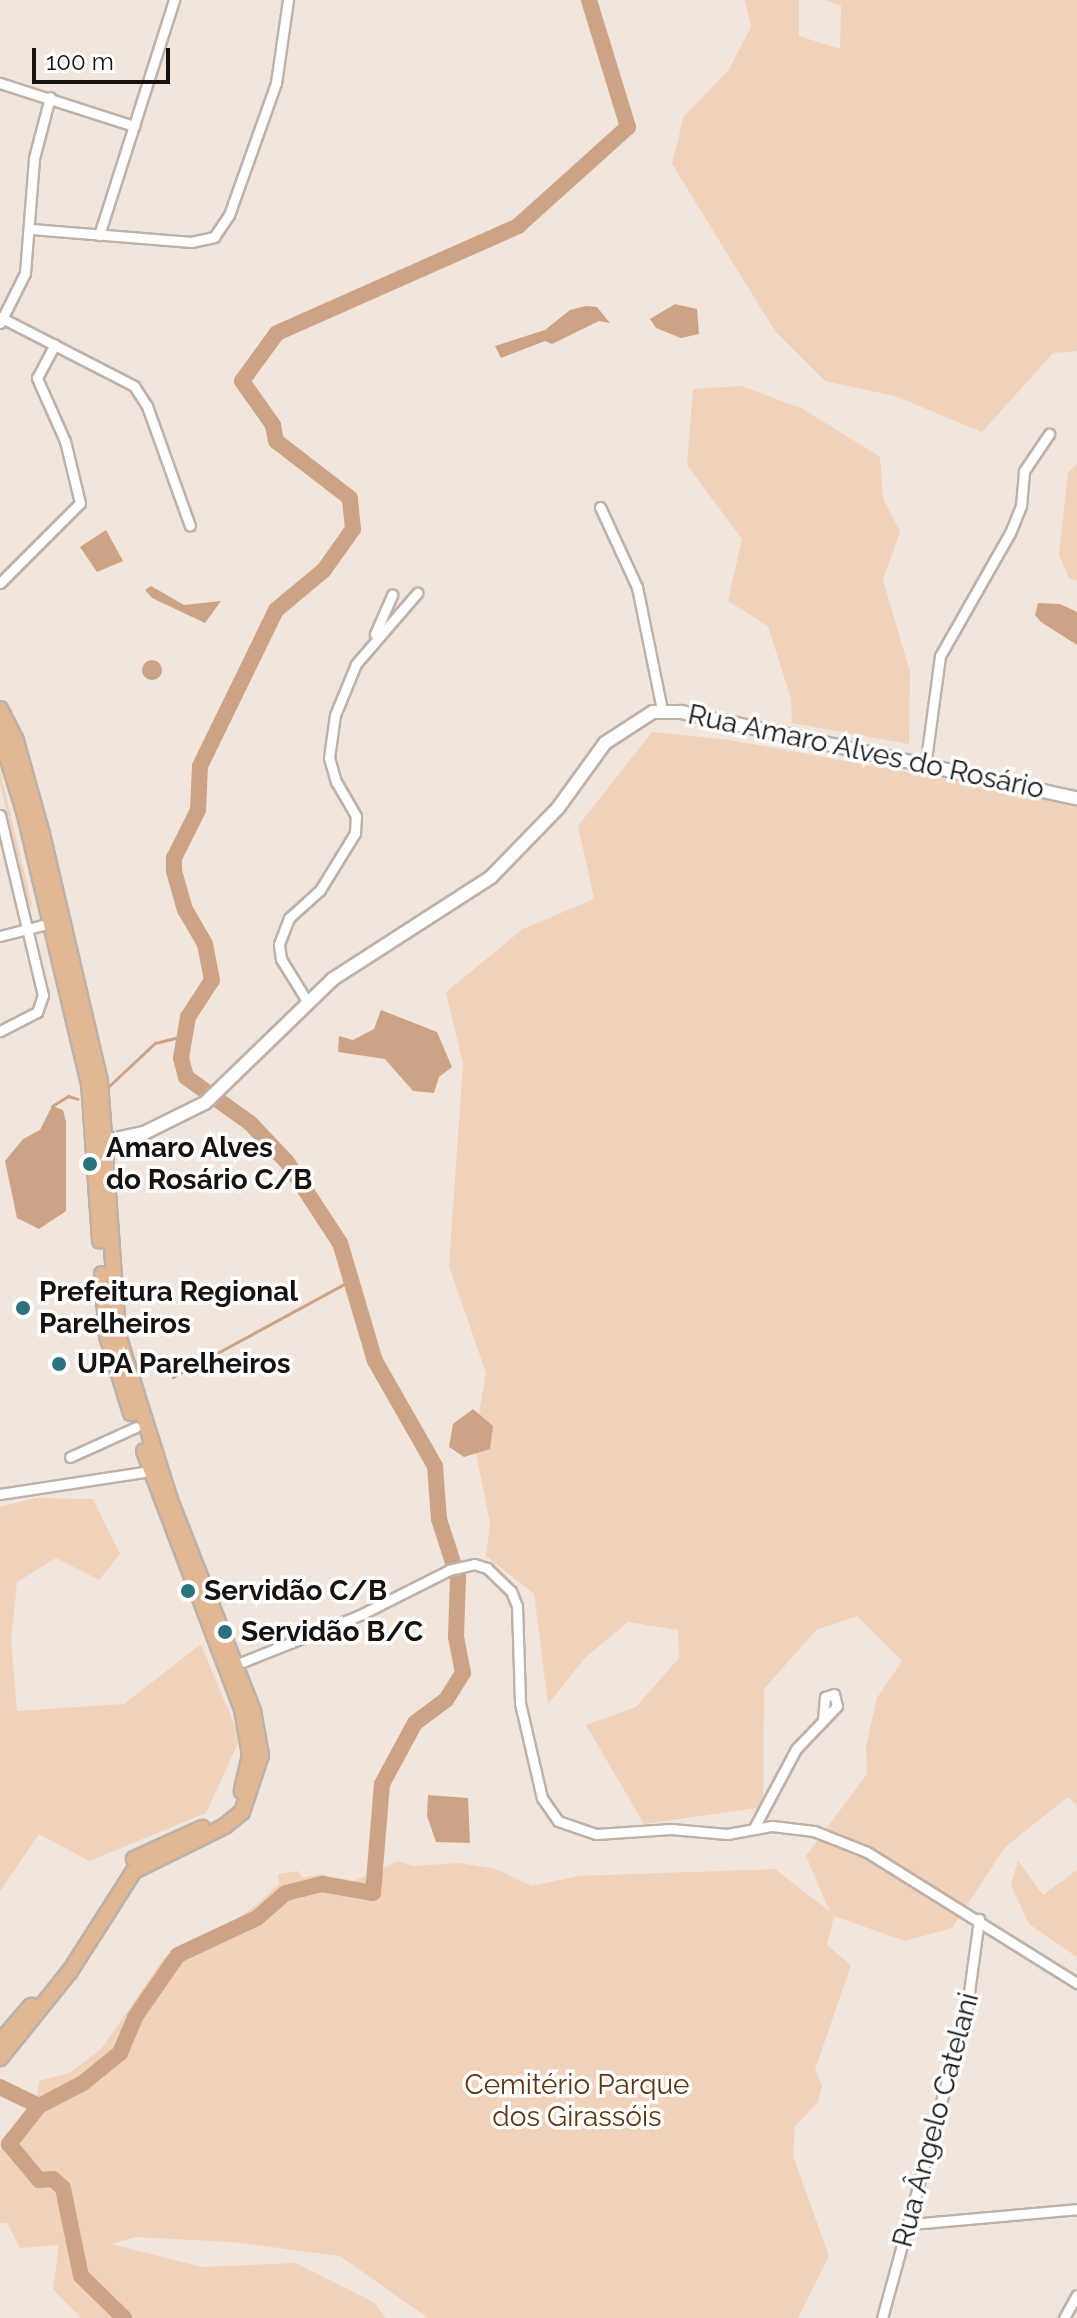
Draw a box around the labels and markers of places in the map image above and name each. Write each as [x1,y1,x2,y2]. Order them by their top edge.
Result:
place label: Amaro Alves do Rosário C/B [106,1131,312,1197]
marker: Amaro Alves do Rosário C/B [81,1155,99,1173]
place label: Prefeitura Regional Parelheiros [39,1275,298,1341]
marker: Prefeitura Regional Parelheiros [14,1299,32,1317]
place label: UPA Parelheiros [77,1347,291,1381]
marker: UPA Parelheiros [48,1353,70,1375]
place label: Servidão C/B [204,1574,387,1608]
marker: Servidão C/B [179,1582,197,1600]
place label: Servidão B/C [241,1615,423,1649]
marker: Servidão B/C [216,1623,234,1641]

